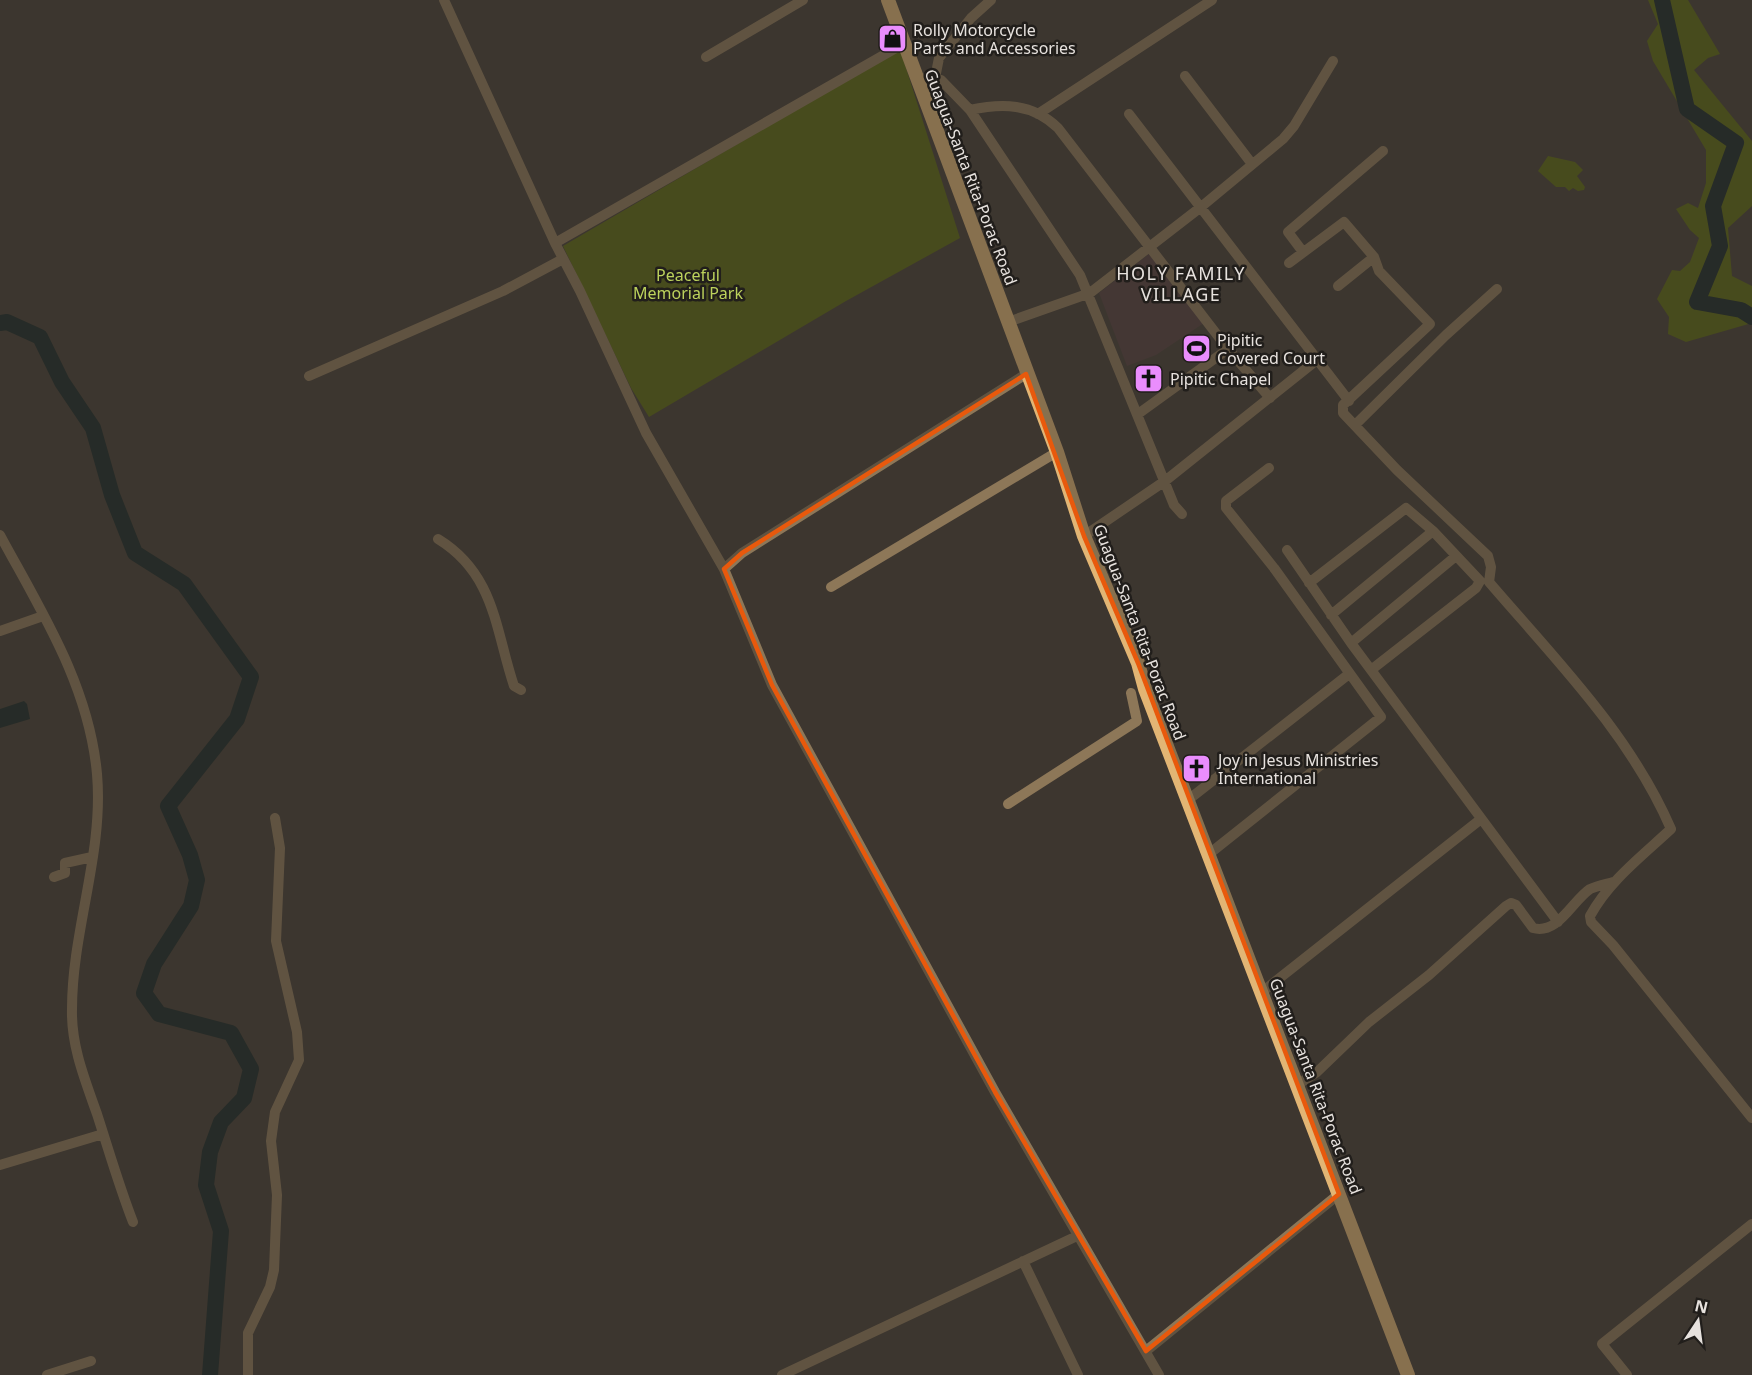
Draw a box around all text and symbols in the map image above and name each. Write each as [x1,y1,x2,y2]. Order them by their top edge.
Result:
place label: Rolly Motorcycle Parts and Accessories [913,19,1076,59]
shop icon: Rolly Motorcycle Parts and Accessories [876,23,908,55]
street label: Guagua-Santa Rita-Porac Road [920,66,1022,288]
district label: HOLY FAMILY VILLAGE [1116,261,1246,306]
park label: Peaceful Memorial Park [633,264,743,304]
place label: Pipitic Covered Court [1217,329,1325,369]
sports icon: Pipitic Covered Court [1180,333,1212,365]
church icon: Pipitic Chapel [1133,363,1165,395]
place label: Pipitic Chapel [1170,368,1272,390]
street label: Guagua-Santa Rita-Porac Road [1089,521,1191,743]
place label: Joy in Jesus Ministries International [1216,749,1379,789]
church icon: Joy in Jesus Ministries International [1181,753,1213,785]
street label: Guagua-Santa Rita-Porac Road [1265,975,1367,1197]
north arrow [1668,1291,1728,1351]
text: N [1693,1294,1710,1319]

